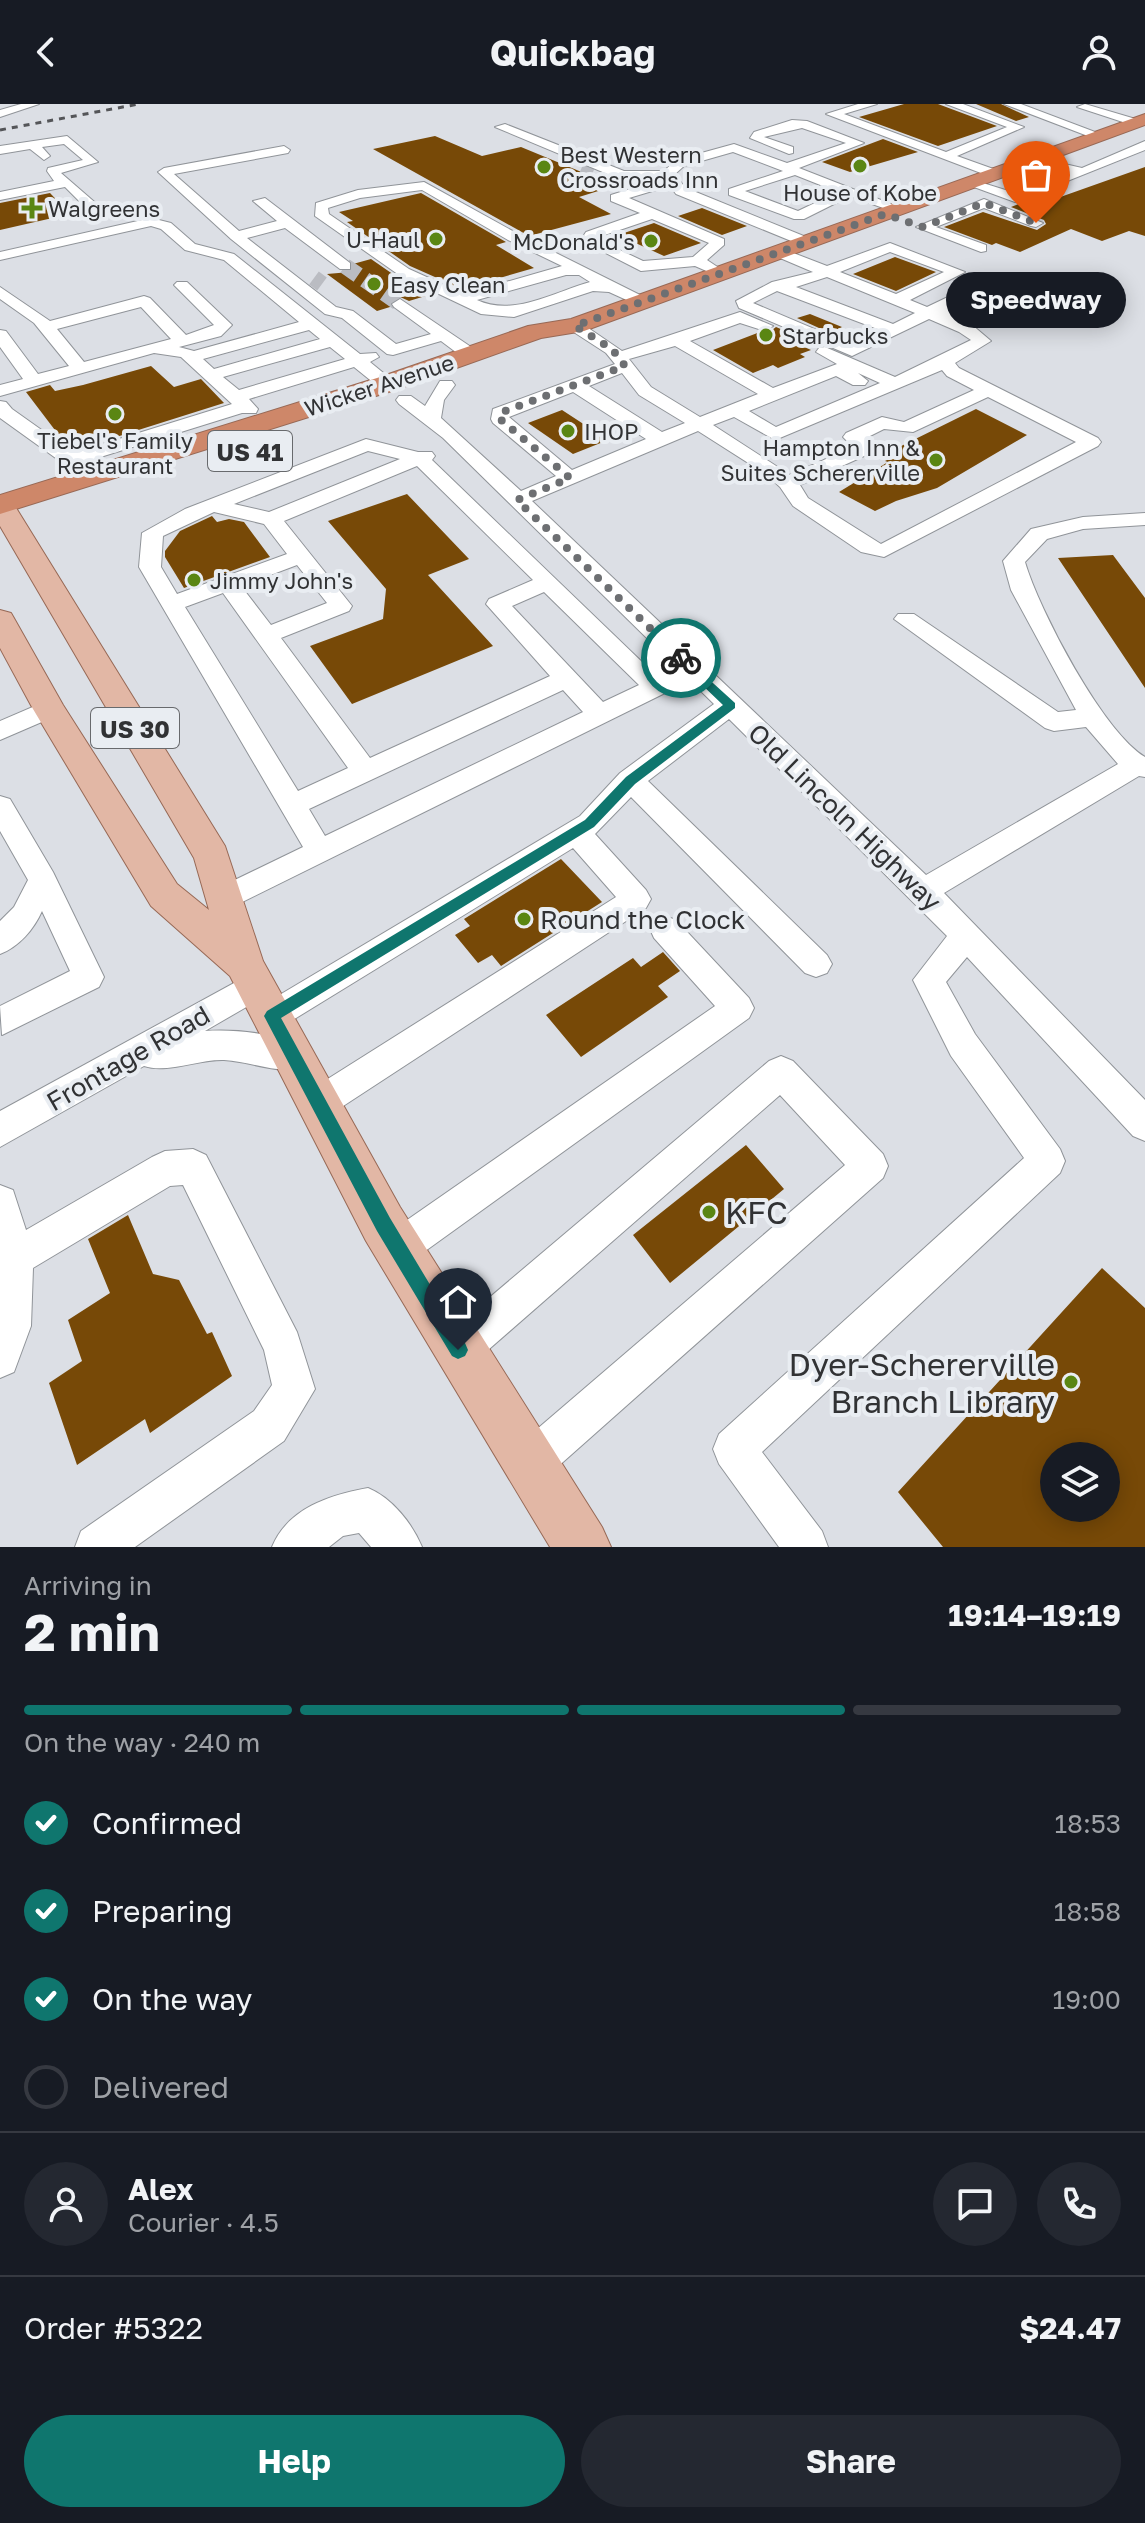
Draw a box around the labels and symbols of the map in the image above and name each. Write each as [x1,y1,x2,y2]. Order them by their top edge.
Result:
place label: Best Western Crossroads Inn [560,141,719,193]
pin [1002,141,1070,223]
marker: House of Kobe [851,157,869,175]
marker: Best Western Crossroads Inn [535,158,553,176]
place label: House of Kobe [783,179,937,206]
place label: Walgreens [48,195,160,222]
marker: Walgreens [23,199,41,217]
place label: U-Haul [346,226,420,253]
place label: McDonald's [513,228,635,255]
marker: U-Haul [427,230,445,248]
marker: McDonald's [642,232,660,250]
place label: Easy Clean [390,271,506,298]
callout: Speedway [946,271,1126,327]
marker: Easy Clean [365,275,383,293]
place label: Starbucks [782,322,888,349]
marker: Starbucks [757,326,775,344]
street label: Wicker Avenue [301,348,457,422]
marker: Tiebel's Family Restaurant [106,405,124,423]
place label: IHOP [584,418,638,445]
marker: IHOP [559,422,577,440]
place label: Tiebel's Family Restaurant [37,427,193,479]
road number: US 41 [208,431,292,471]
place label: Hampton Inn & Suites Schererville [720,434,920,486]
marker: Hampton Inn & Suites Schererville [927,451,945,469]
place label: Jimmy John's [210,567,353,594]
marker: Jimmy John's [185,571,203,589]
courier [641,618,721,698]
road number: US 30 [91,708,179,748]
street label: Old Lincoln Highway [742,717,948,917]
place label: Round the Clock [540,904,746,935]
marker: Round the Clock [515,910,533,928]
street label: Frontage Road [41,999,215,1117]
place label: KFC [725,1193,788,1231]
marker: KFC [700,1203,718,1221]
pin [424,1268,492,1350]
place label: Dyer-Schererville Branch Library [789,1345,1055,1420]
marker: Dyer-Schererville Branch Library [1062,1373,1080,1391]

